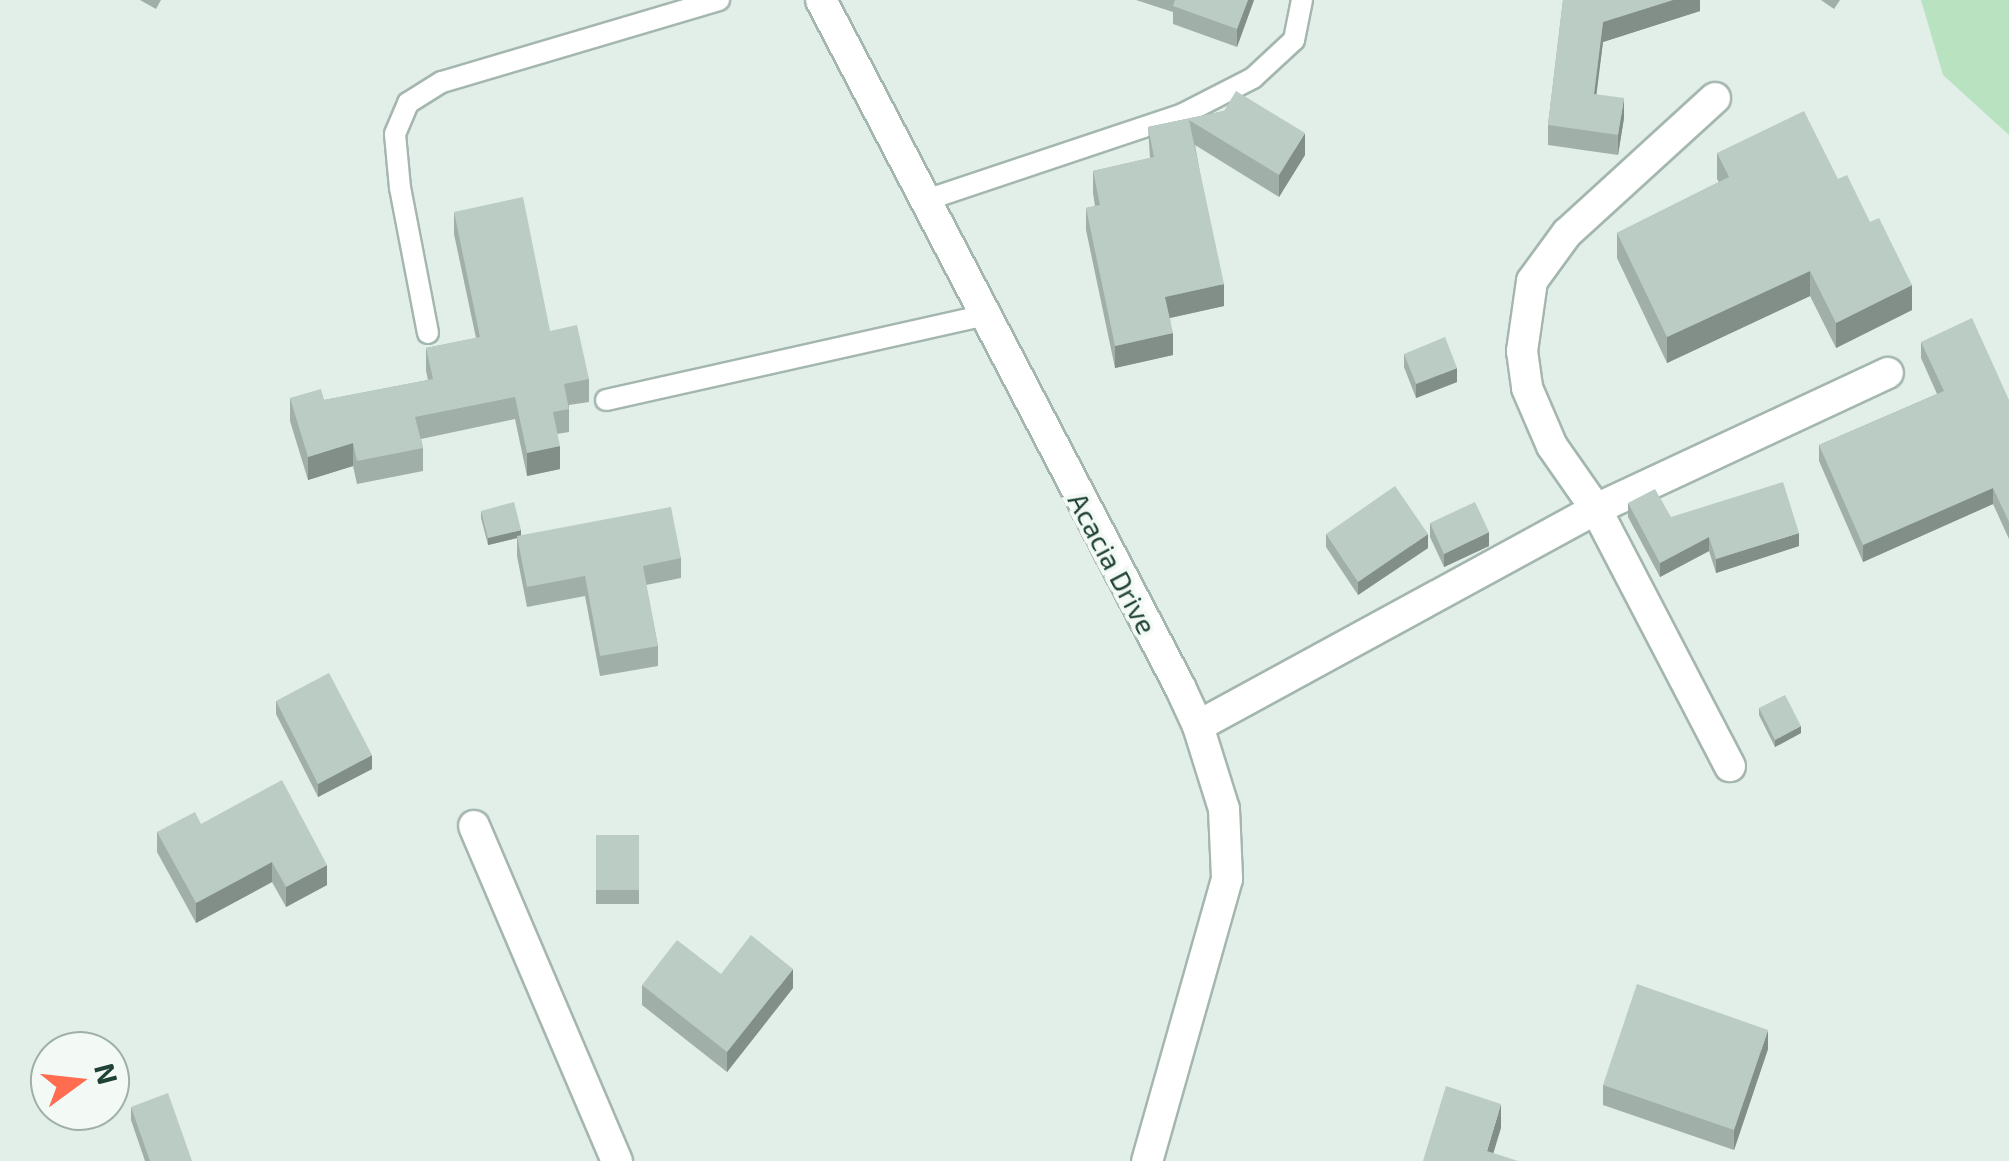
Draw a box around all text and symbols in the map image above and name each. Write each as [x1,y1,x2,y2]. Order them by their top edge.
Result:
street label: Acacia Drive [1062,487,1164,639]
north arrow [30,1031,130,1131]
text: N [88,1060,126,1088]

